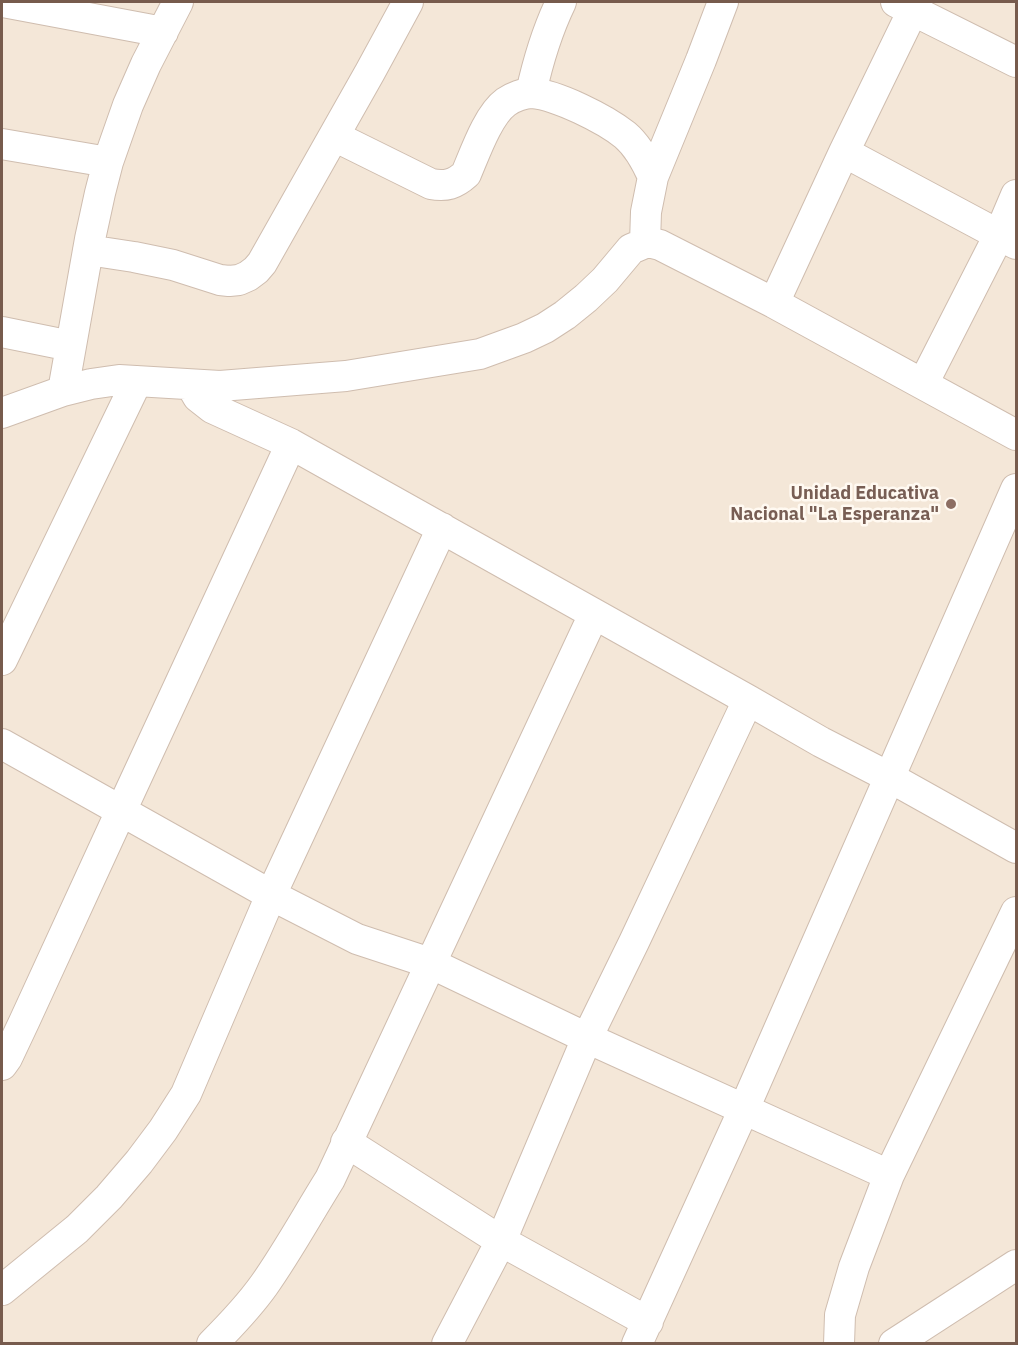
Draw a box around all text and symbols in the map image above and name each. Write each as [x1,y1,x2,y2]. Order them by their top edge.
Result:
place label: Unidad Educativa Nacional "La Esperanza" [730,483,939,526]
marker: Unidad Educativa Nacional "La Esperanza" [944,497,958,511]

